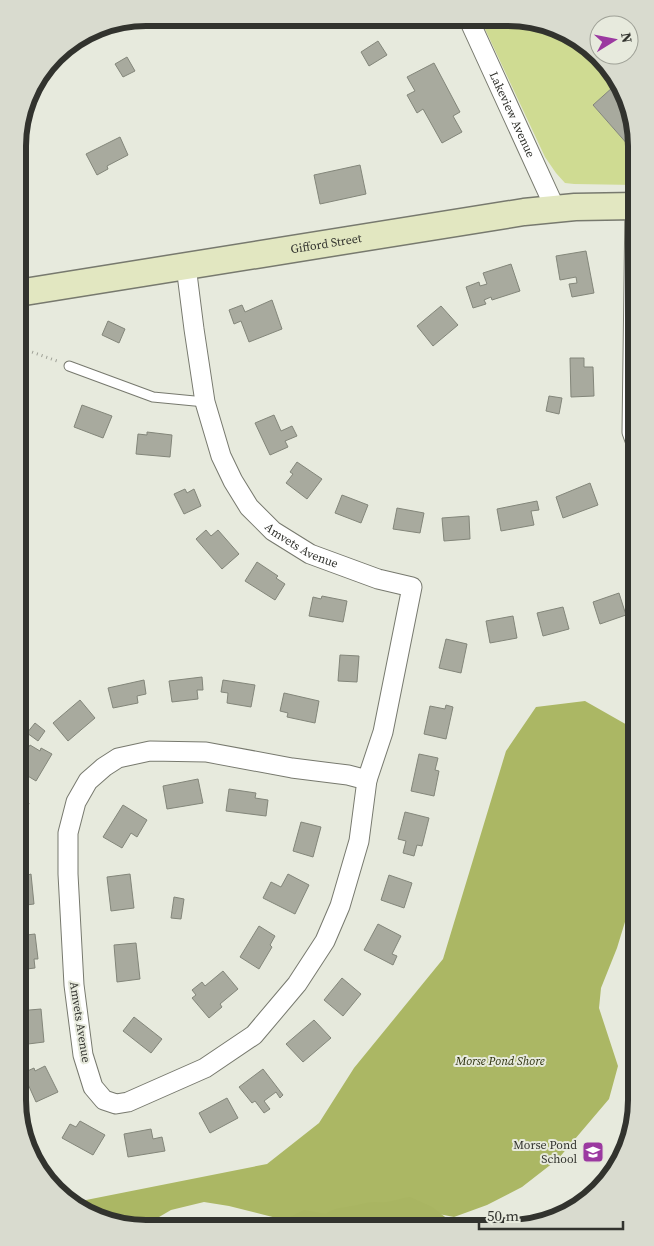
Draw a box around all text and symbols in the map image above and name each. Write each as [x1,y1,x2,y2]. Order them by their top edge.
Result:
north arrow [589,15,639,65]
text: N [616,31,638,45]
street label: Lakeview Avenue [486,69,539,160]
street label: Gifford Street [289,230,363,257]
street label: Amvets Avenue [261,519,340,572]
street label: Amvets Avenue [66,980,94,1064]
park label: Morse Pond Shore [454,1053,545,1069]
place label: Morse Pond School [513,1137,577,1167]
school or university icon: Morse Pond School [581,1140,605,1164]
scale bar [479,1198,623,1230]
text: 50 m [487,1205,519,1226]

